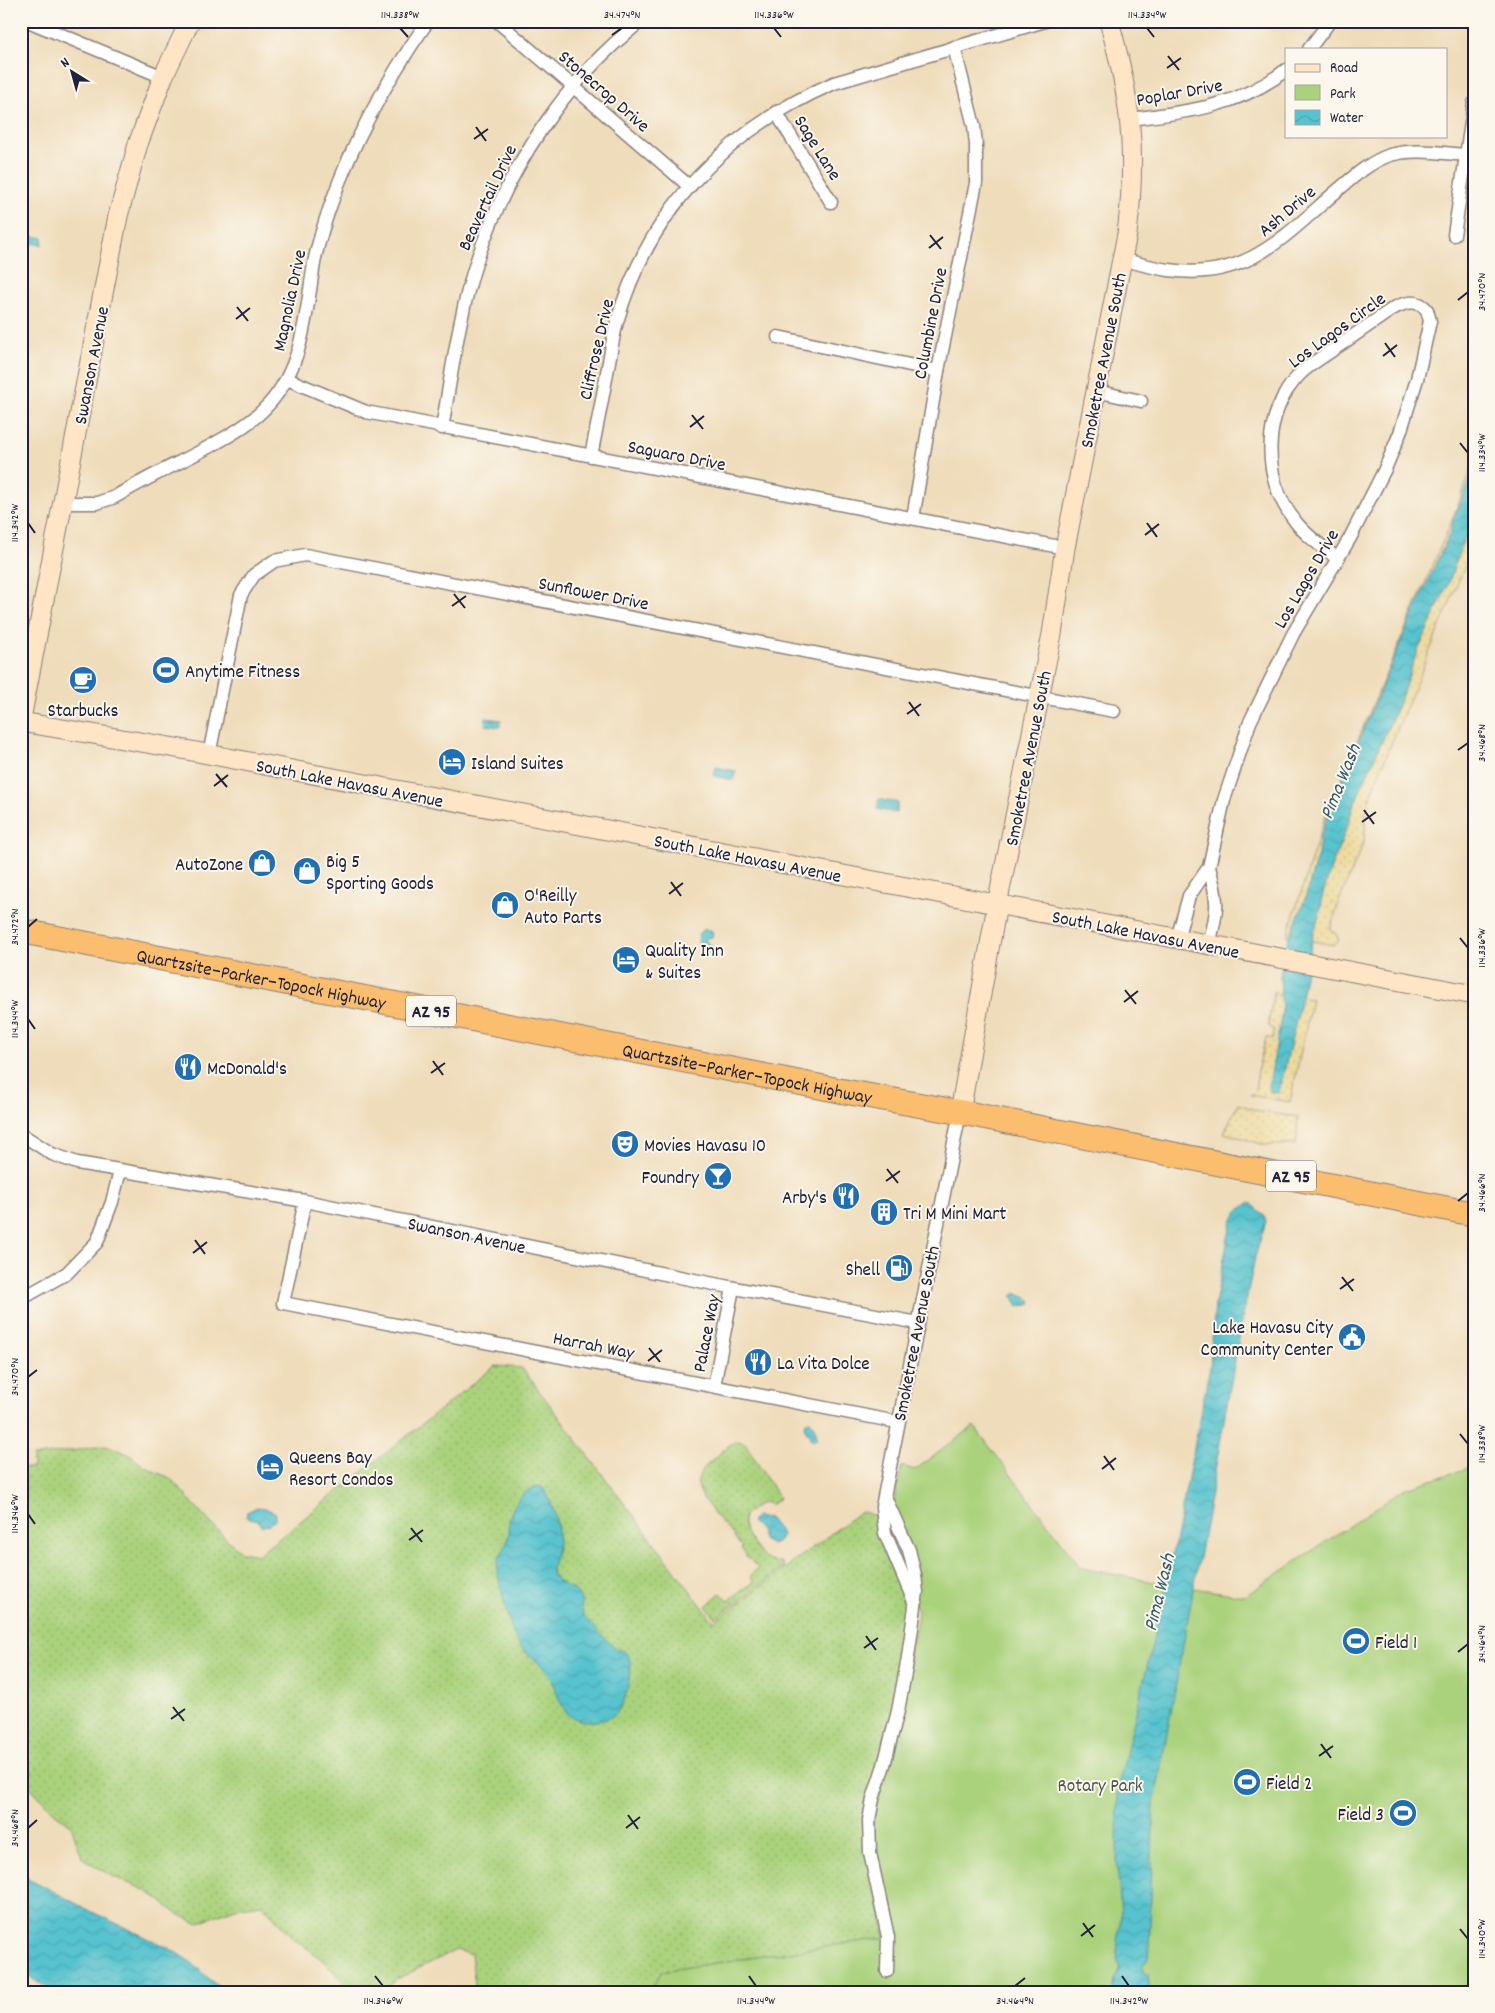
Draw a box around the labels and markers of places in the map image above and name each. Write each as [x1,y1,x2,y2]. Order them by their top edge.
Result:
sports icon: Anytime Fitness [151,655,181,685]
place label: Anytime Fitness [185,660,300,687]
cafe icon: Starbucks [68,665,98,695]
place label: Starbucks [47,699,119,726]
hotel icon: Island Suites [437,747,467,777]
place label: Island Suites [471,752,564,779]
shop icon: AutoZone [247,848,277,878]
place label: Big 5 Sporting Goods [326,850,434,899]
place label: AutoZone [175,853,243,880]
shop icon: Big 5 Sporting Goods [292,856,322,886]
place label: O'Reilly Auto Parts [524,884,602,933]
shop icon: O'Reilly Auto Parts [490,890,520,920]
place label: Quality Inn & Suites [645,939,724,988]
hotel icon: Quality Inn & Suites [611,945,641,975]
restaurant icon: McDonald's [173,1052,203,1082]
place label: McDonald's [207,1057,287,1084]
theatre icon: Movies Havasu 10 [610,1129,640,1159]
place label: Movies Havasu 10 [644,1134,766,1161]
bar icon: Foundry [703,1161,733,1191]
place label: Foundry [641,1166,699,1193]
restaurant icon: Arby's [831,1181,861,1211]
place label: Arby's [782,1186,827,1213]
building icon: Tri M Mini Mart [869,1197,899,1227]
place label: Tri M Mini Mart [903,1202,1006,1229]
fuel station icon: Shell [884,1253,914,1283]
place label: Shell [846,1258,880,1285]
place label: Lake Havasu City Community Center [1201,1316,1333,1365]
public building icon: Lake Havasu City Community Center [1337,1322,1367,1352]
restaurant icon: La Vita Dolce [743,1347,773,1377]
place label: La Vita Dolce [777,1352,870,1379]
place label: Queens Bay Resort Condos [289,1446,393,1495]
hotel icon: Queens Bay Resort Condos [255,1452,285,1482]
sports icon: Field 1 [1341,1626,1371,1656]
place label: Field 1 [1375,1631,1417,1658]
sports icon: Field 2 [1232,1767,1262,1797]
place label: Field 2 [1266,1772,1312,1799]
sports icon: Field 3 [1388,1798,1418,1828]
place label: Field 3 [1337,1803,1384,1830]

